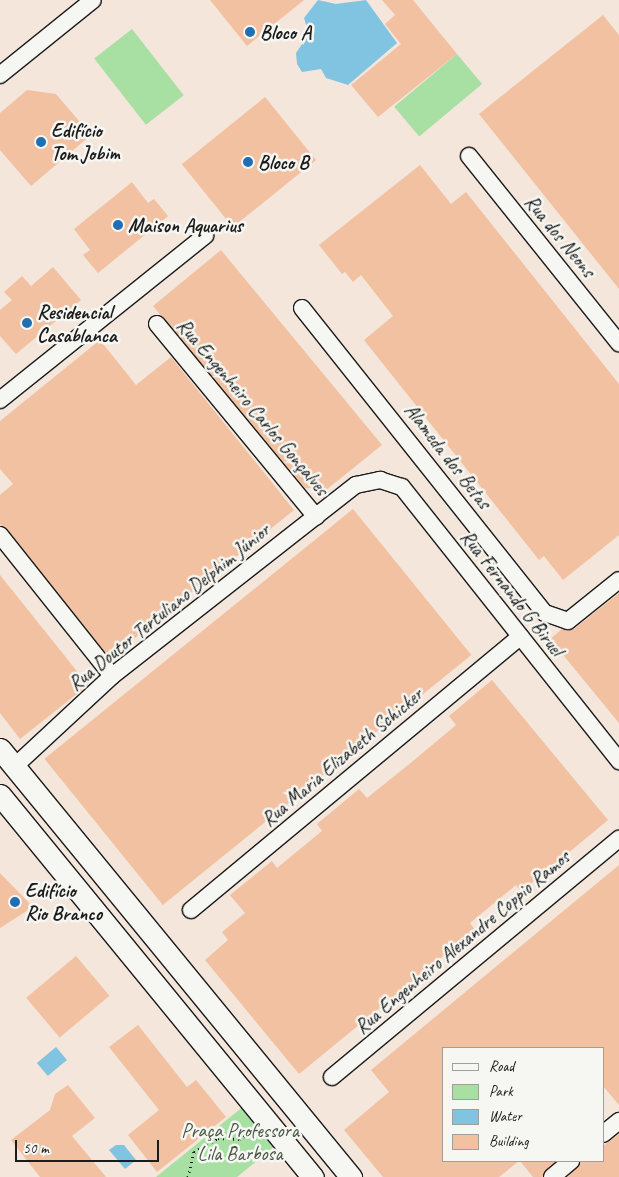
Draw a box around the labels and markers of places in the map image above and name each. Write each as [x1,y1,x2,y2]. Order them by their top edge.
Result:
place label: Bloco A [260,20,311,44]
marker: Bloco A [244,26,256,38]
place label: Edifício Tom Jobim [51,118,120,165]
marker: Edifício Tom Jobim [35,136,47,148]
place label: Bloco B [258,150,309,174]
marker: Bloco B [242,156,254,168]
place label: Maison Aquarius [128,213,242,237]
marker: Maison Aquarius [112,219,124,231]
place label: Residencial Casablanca [37,300,117,347]
marker: Residencial Casablanca [21,317,33,329]
place label: Edifício Rio Branco [25,878,102,925]
marker: Edifício Rio Branco [9,896,21,908]

